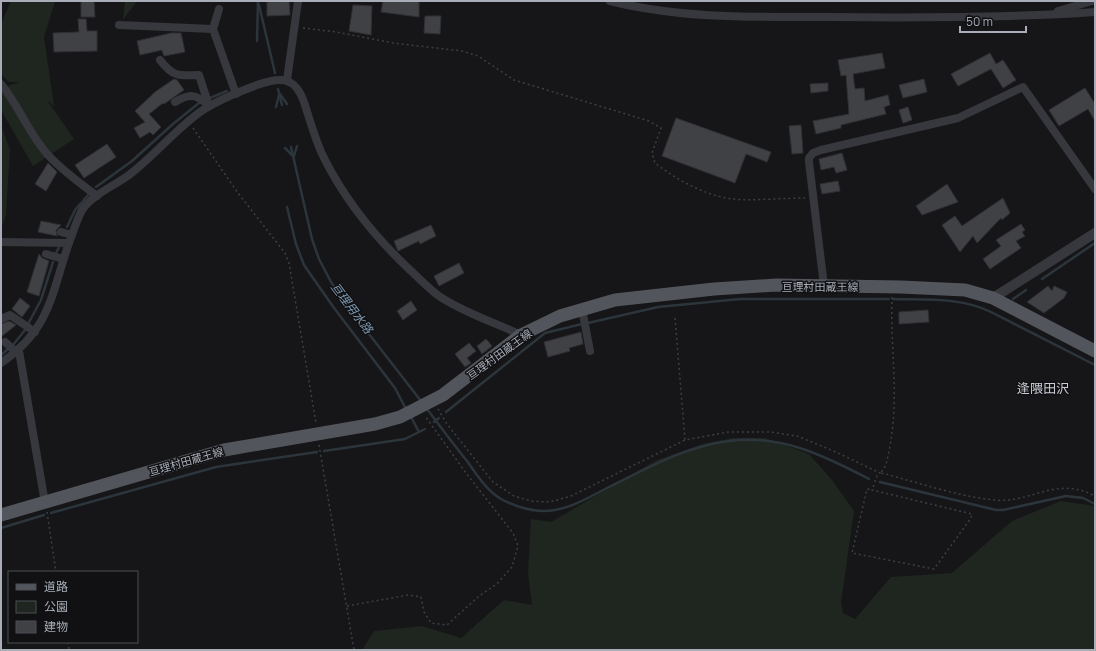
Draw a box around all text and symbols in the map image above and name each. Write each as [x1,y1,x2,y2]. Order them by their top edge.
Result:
scale bar [960,8,1026,34]
text: 50 m [966,13,993,30]
water label: 亘理用水路 [327,279,377,338]
street label: 亘理村田蔵王線 [782,279,859,294]
street label: 亘理村田蔵王線 [463,325,535,383]
district label: 逢隈田沢 [1017,379,1069,397]
street label: 亘理村田蔵王線 [147,443,225,479]
legend [8,571,138,643]
text: 道路 [44,578,68,595]
text: 公園 [44,598,68,615]
text: 建物 [44,618,68,635]

